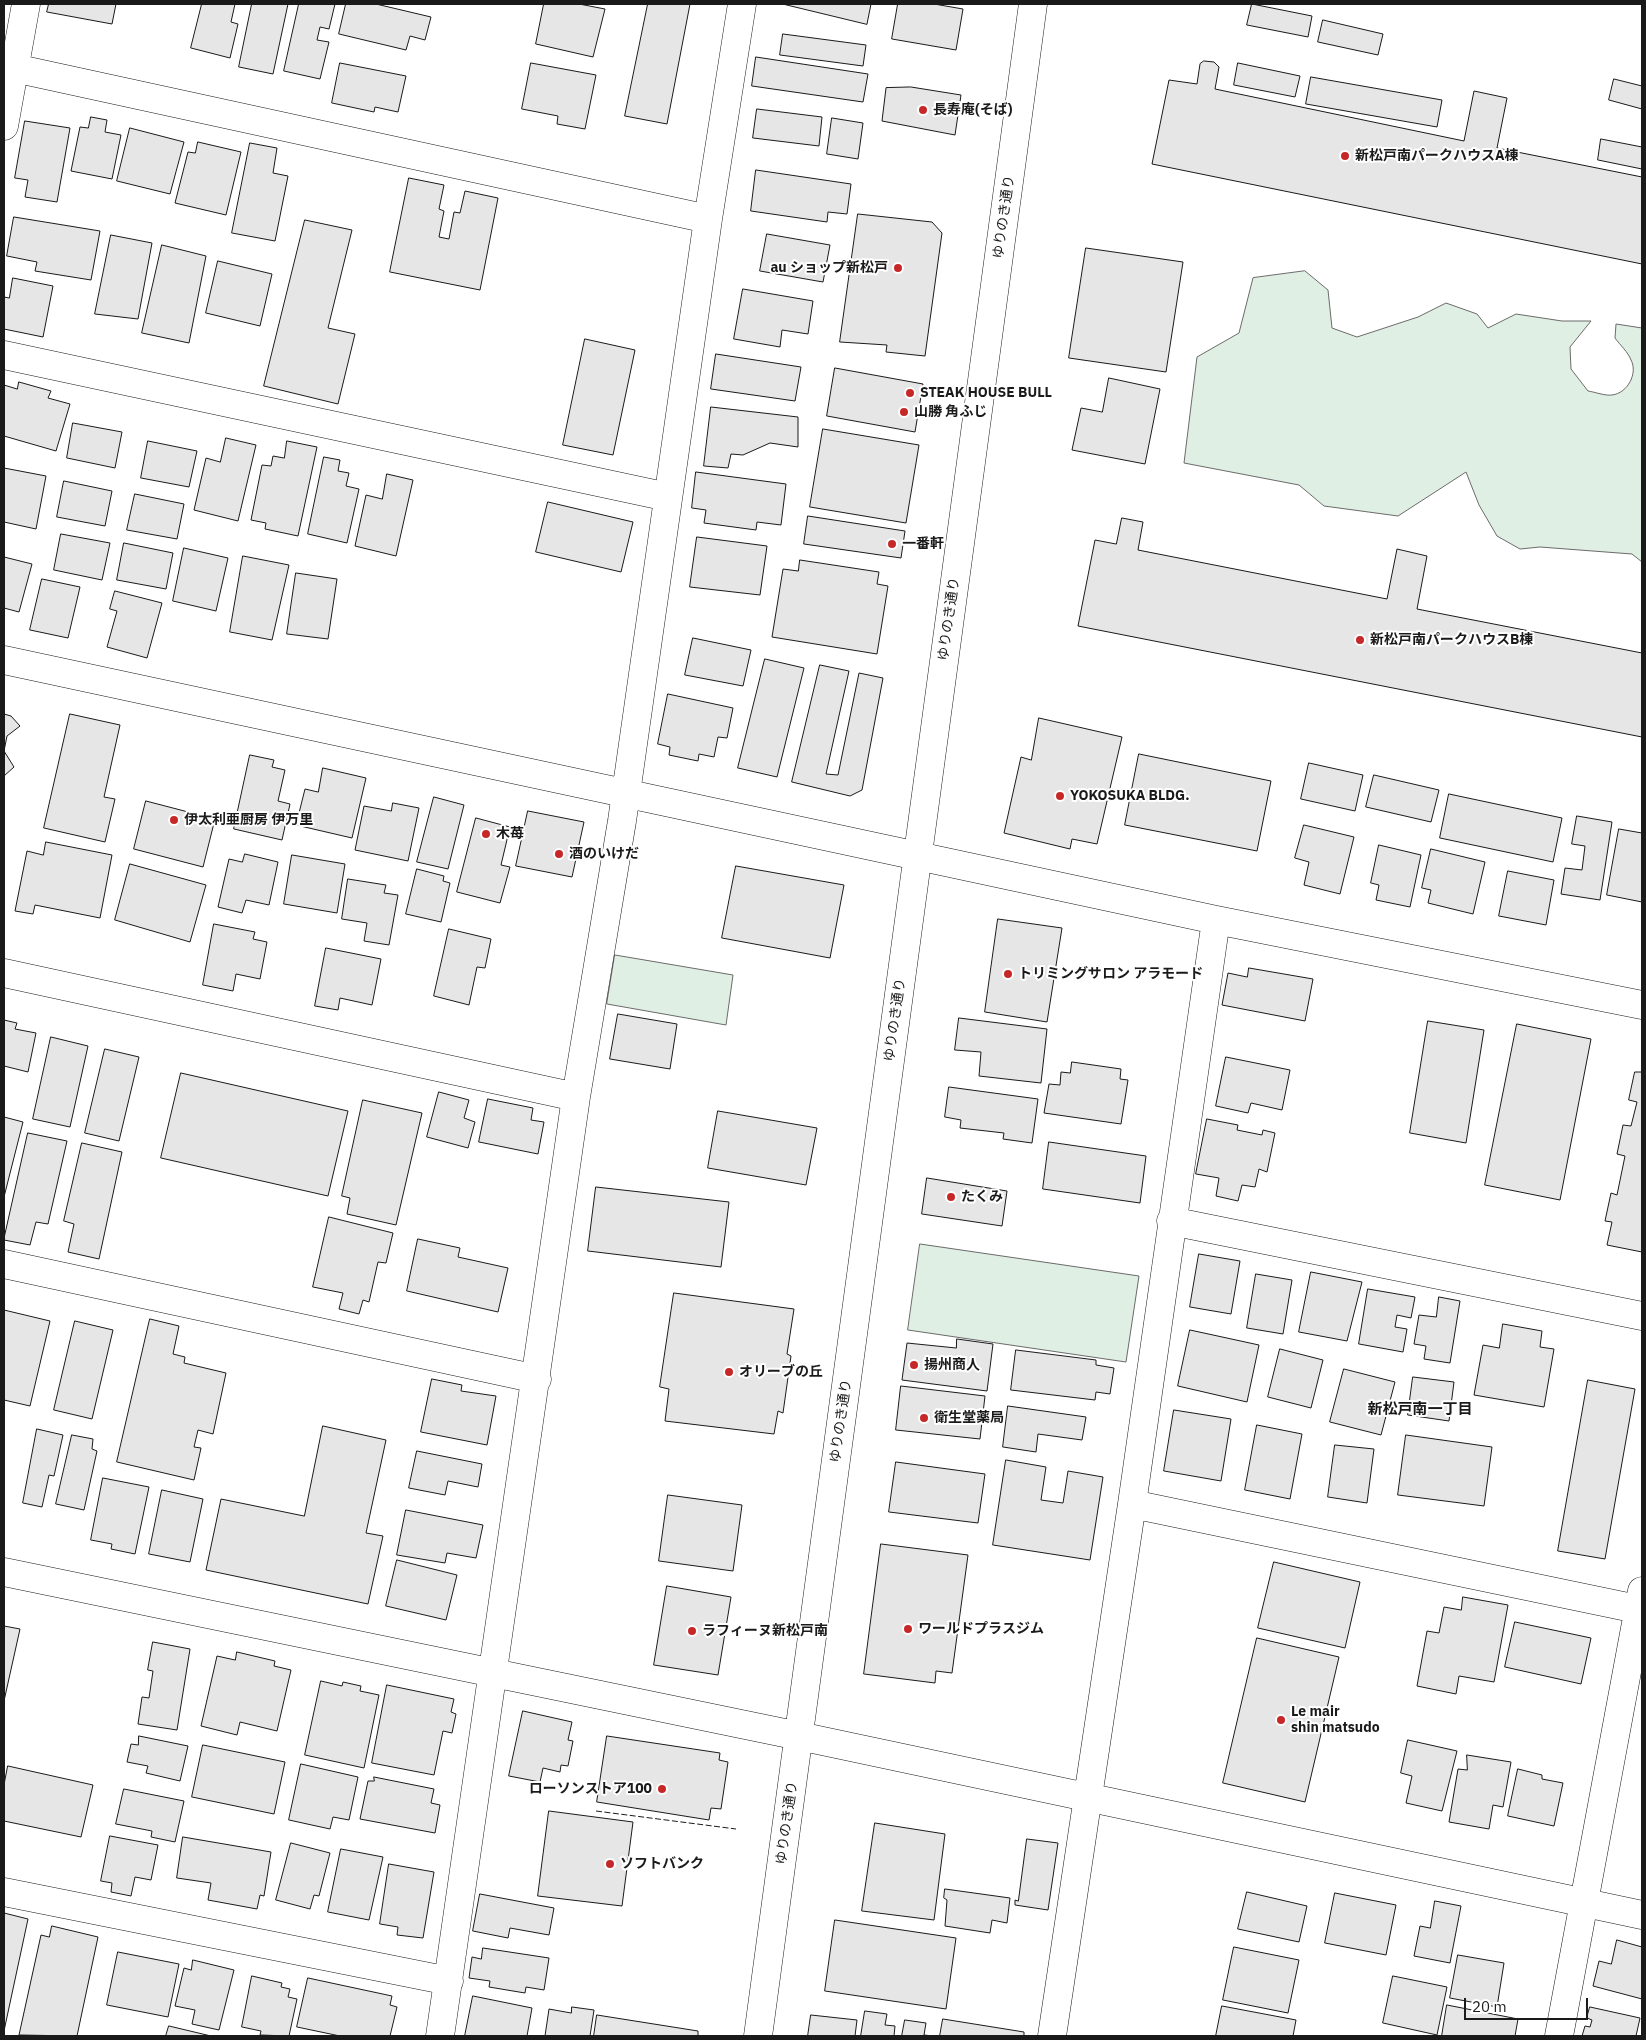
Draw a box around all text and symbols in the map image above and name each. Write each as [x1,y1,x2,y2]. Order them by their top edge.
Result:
place label: 長寿庵(そば) [933,102,1012,118]
marker: 長寿庵(そば) [917,104,929,116]
place label: 新松戸南パークハウスA棟 [1355,148,1519,164]
marker: 新松戸南パークハウスA棟 [1339,150,1351,162]
street label: ゆりのき通り [990,174,1018,260]
place label: au ショップ新松戸 [770,260,888,276]
marker: au ショップ新松戸 [892,262,904,274]
place label: STEAK HOUSE BULL [920,385,1052,401]
marker: STEAK HOUSE BULL [904,387,916,399]
place label: 山勝 角ふじ [914,404,987,420]
marker: 山勝 角ふじ [898,406,910,418]
place label: 一番軒 [902,536,944,552]
marker: 一番軒 [886,538,898,550]
street label: ゆりのき通り [935,576,963,662]
place label: 新松戸南パークハウスB棟 [1370,632,1533,648]
marker: 新松戸南パークハウスB棟 [1354,634,1366,646]
place label: YOKOSUKA BLDG. [1070,788,1190,804]
marker: YOKOSUKA BLDG. [1054,790,1066,802]
place label: 伊太利亜厨房 伊万里 [184,812,313,828]
marker: 伊太利亜厨房 伊万里 [168,814,180,826]
place label: 木苺 [496,826,524,842]
marker: 木苺 [480,828,492,840]
place label: 酒のいけだ [569,846,639,862]
marker: 酒のいけだ [553,848,565,860]
place label: トリミングサロン アラモード [1018,966,1203,982]
marker: トリミングサロン アラモード [1002,968,1014,980]
street label: ゆりのき通り [881,977,909,1063]
place label: たくみ [961,1189,1003,1205]
marker: たくみ [945,1191,957,1203]
place label: 揚州商人 [924,1357,980,1373]
marker: 揚州商人 [908,1359,920,1371]
place label: オリーブの丘 [739,1364,823,1380]
marker: オリーブの丘 [723,1366,735,1378]
street label: ゆりのき通り [827,1378,855,1464]
district label: 新松戸南一丁目 [1368,1401,1472,1419]
place label: 衛生堂薬局 [934,1410,1004,1426]
marker: 衛生堂薬局 [918,1412,930,1424]
place label: ワールドプラスジム [918,1621,1044,1637]
place label: ラフィーヌ新松戸南 [702,1623,828,1639]
marker: ワールドプラスジム [902,1623,914,1635]
marker: ラフィーヌ新松戸南 [686,1625,698,1637]
place label: Le mair shin matsudo [1291,1704,1380,1736]
marker: Le mair shin matsudo [1275,1714,1287,1726]
street label: ゆりのき通り [773,1780,801,1866]
place label: ローソンストア100 [529,1781,652,1797]
marker: ローソンストア100 [656,1783,668,1795]
place label: ソフトバンク [620,1856,704,1872]
marker: ソフトバンク [604,1858,616,1870]
scale bar [1466,1988,1590,2020]
text: 20 m [1472,1997,1507,2016]

